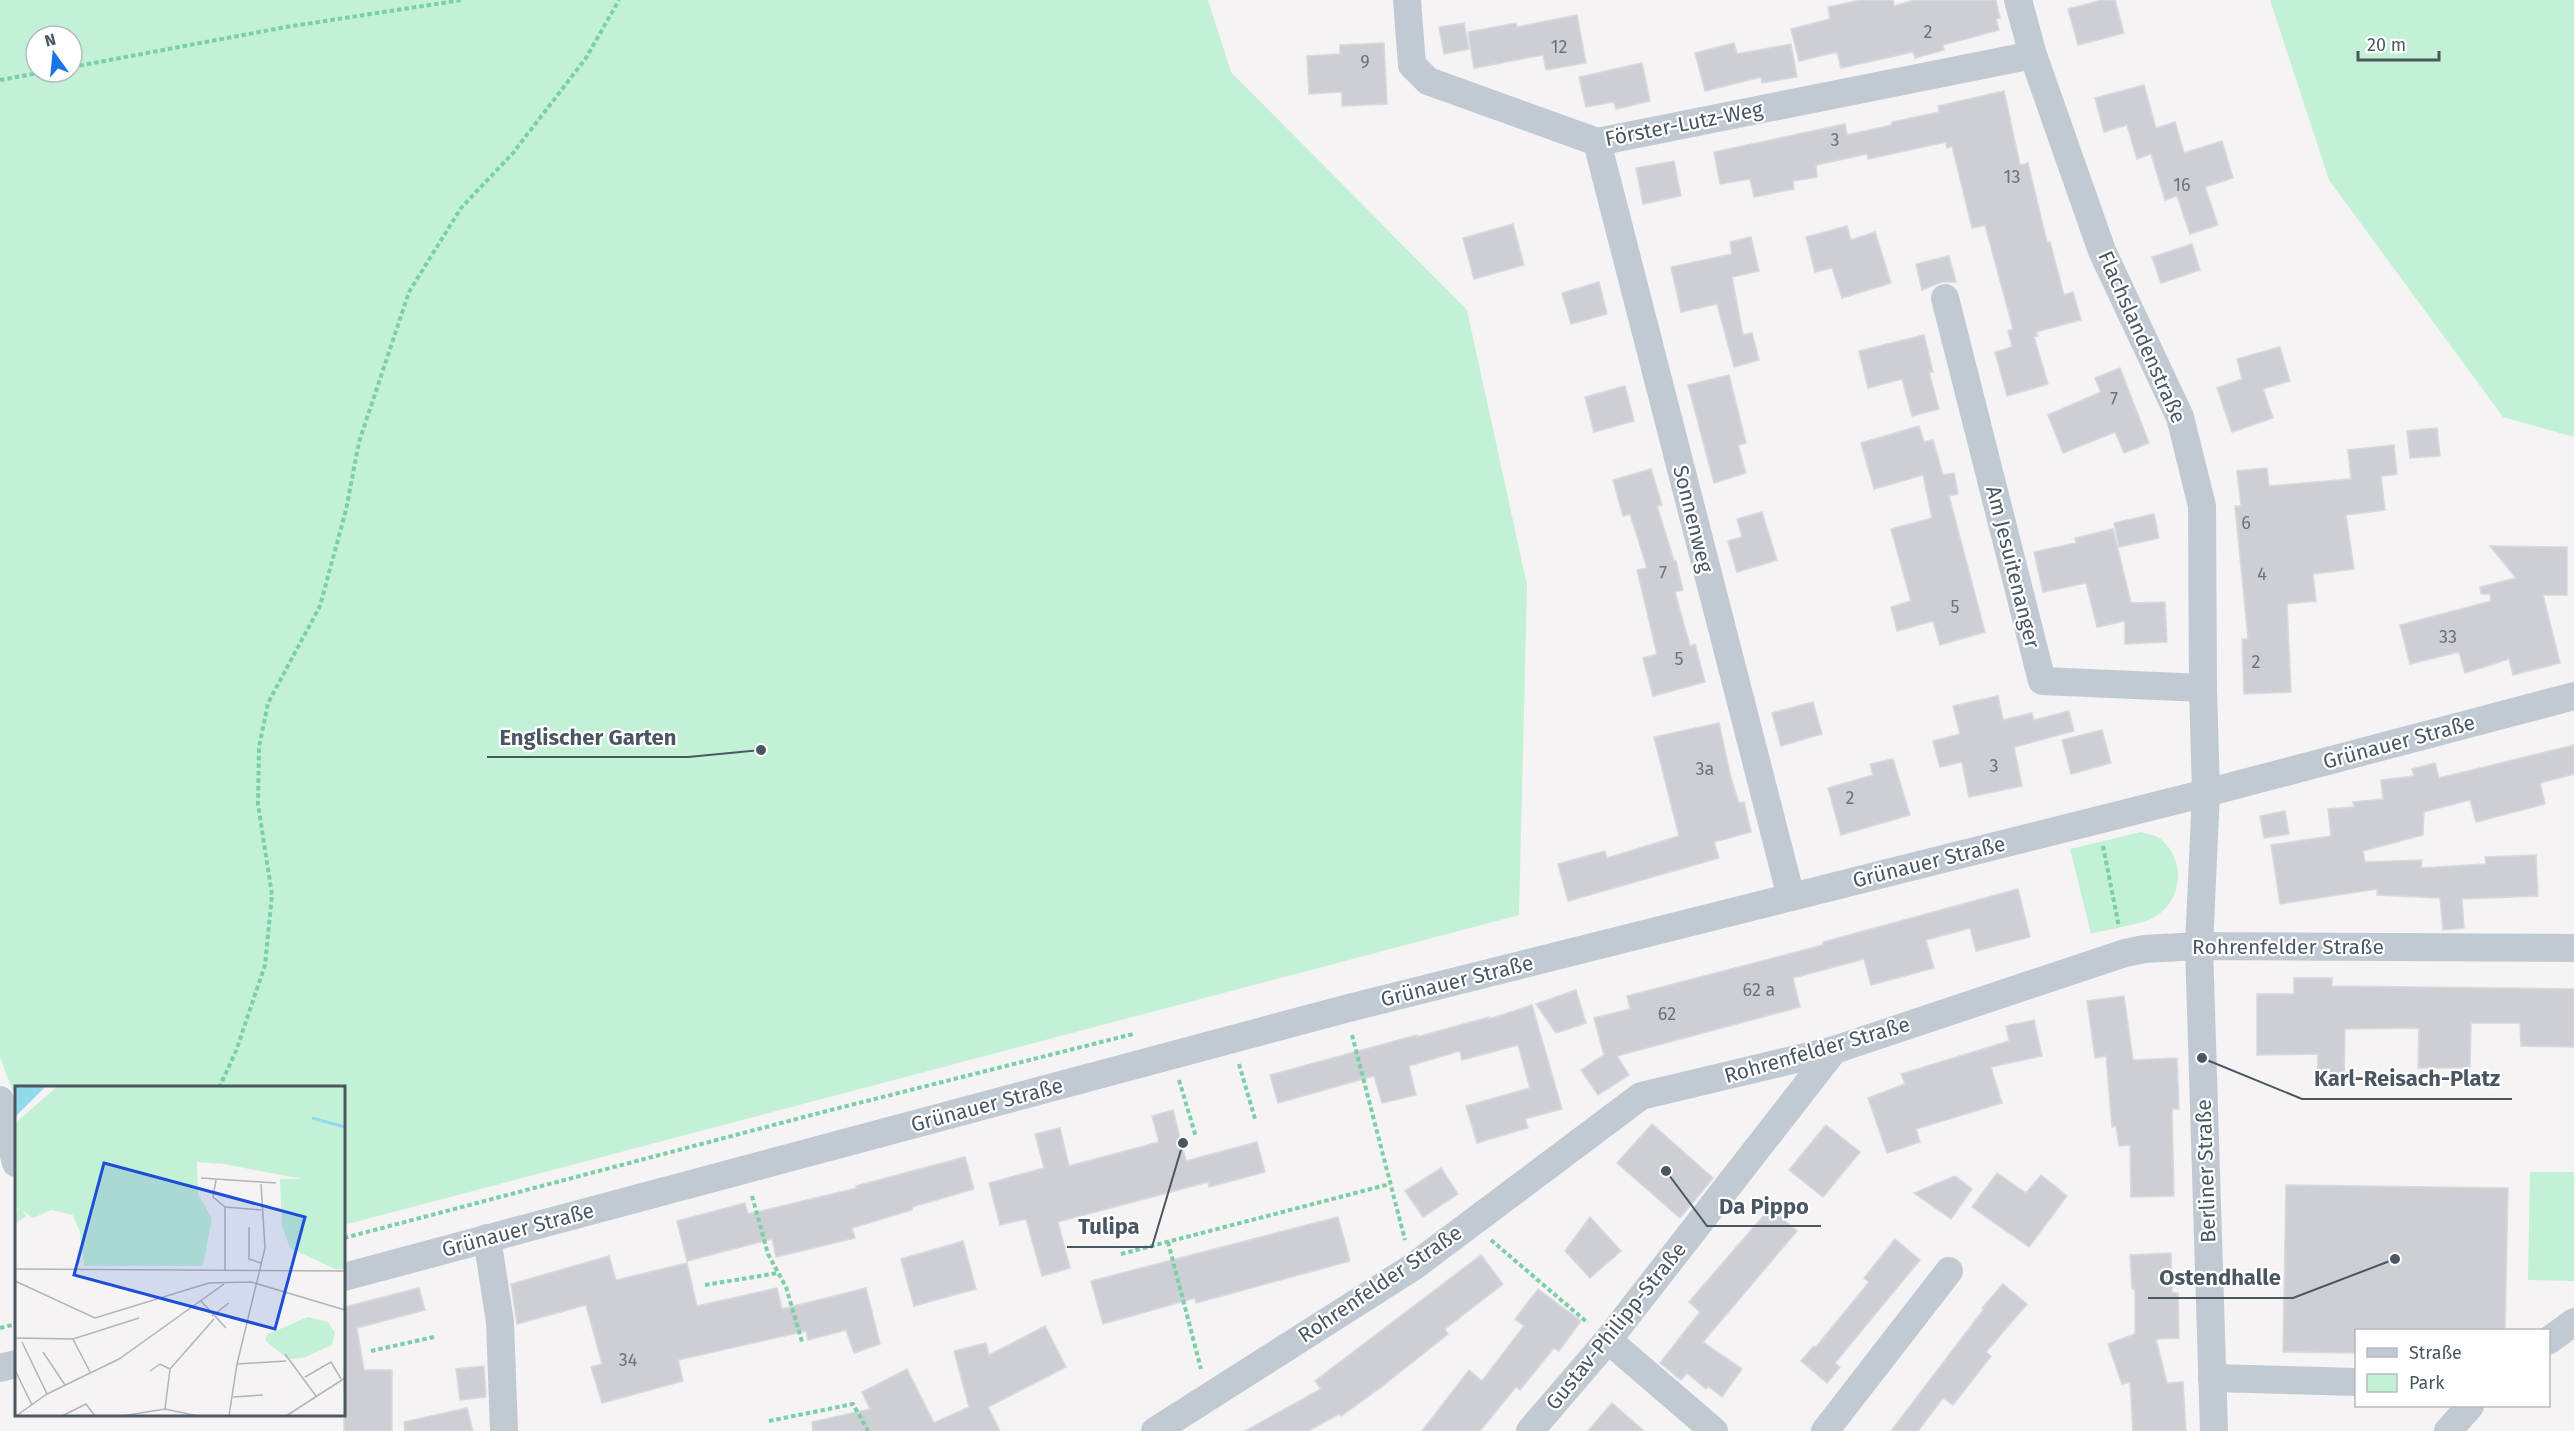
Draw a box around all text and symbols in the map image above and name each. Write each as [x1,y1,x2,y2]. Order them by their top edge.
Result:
house number: 2 [1924,21,1933,43]
north arrow [24,24,84,84]
scale bar [2358,24,2439,62]
text: N [43,29,58,51]
text: 20 m [2367,34,2406,56]
house number: 12 [1551,36,1567,58]
house number: 9 [1360,51,1370,73]
street label: Förster-Lutz-Weg [1603,96,1765,152]
house number: 3 [1831,129,1839,151]
house number: 13 [2004,166,2020,188]
house number: 16 [2173,174,2191,196]
street label: Flachslandenstraße [2092,247,2192,427]
house number: 7 [2110,388,2118,410]
street label: Sonnenweg [1667,463,1719,575]
street label: Am Jesuitenanger [1980,483,2046,651]
house number: 6 [2241,512,2251,534]
house number: 7 [1659,562,1667,584]
house number: 4 [2257,563,2267,585]
house number: 5 [1950,596,1960,618]
house number: 33 [2439,626,2457,648]
house number: 5 [1674,648,1684,670]
house number: 2 [2252,651,2261,673]
street label: Grünauer Straße [2320,709,2478,775]
callout: Englischer Garten [487,717,688,757]
text: Englischer Garten [500,724,676,751]
house number: 3 [1990,755,1998,777]
house number: 3a [1696,758,1714,780]
house number: 2 [1846,787,1855,809]
street label: Grünauer Straße [1850,830,2008,894]
street label: Rohrenfelder Straße [2192,934,2384,960]
street label: Grünauer Straße [1378,949,1536,1013]
house number: 62 a [1743,979,1775,1001]
house number: 62 [1658,1003,1676,1025]
street label: Rohrenfelder Straße [1721,1011,1913,1089]
callout: Karl-Reisach-Platz [2302,1059,2512,1099]
text: Karl-Reisach-Platz [2314,1065,2500,1092]
street label: Grünauer Straße [908,1072,1066,1138]
inset map [15,1086,345,1416]
street label: Berliner Straße [2191,1099,2221,1243]
callout: Da Pippo [1707,1186,1821,1226]
text: Da Pippo [1719,1193,1809,1220]
street label: Grünauer Straße [439,1197,597,1263]
callout: Tulipa [1067,1207,1152,1247]
text: Tulipa [1078,1213,1140,1240]
street label: Rohrenfelder Straße [1293,1220,1467,1348]
street label: Gustav-Philipp-Straße [1540,1237,1692,1415]
callout: Ostendhalle [2148,1258,2293,1298]
text: Ostendhalle [2159,1264,2281,1291]
legend [2355,1329,2550,1407]
text: Straße [2409,1342,2462,1364]
house number: 34 [619,1349,638,1371]
text: Park [2409,1372,2445,1394]

